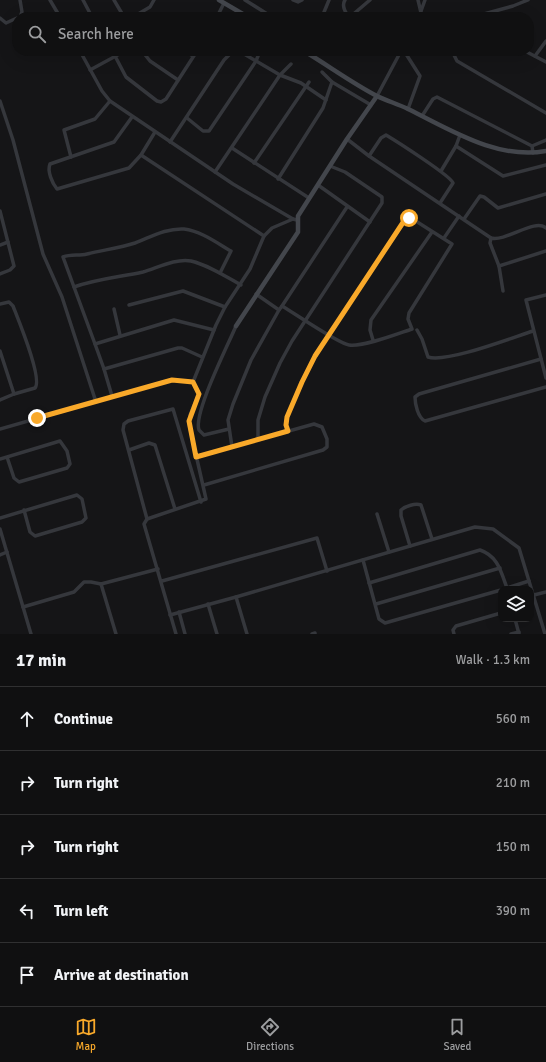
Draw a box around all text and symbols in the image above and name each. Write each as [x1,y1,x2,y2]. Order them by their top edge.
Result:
search box [12,12,534,56]
icon: search [26,23,48,45]
text: Search here [58,25,134,43]
route start [400,209,418,227]
route end [28,409,46,427]
map controls [498,586,534,622]
button: layers [498,586,534,622]
text: 17 min [16,650,66,671]
text: Walk · 1.3 km [456,652,530,668]
icon: ahead [16,708,38,730]
text: Continue [54,710,113,728]
text: 560 m [496,711,530,727]
icon: right [16,772,38,794]
text: Turn right [54,774,119,792]
text: 210 m [496,775,530,791]
icon: right [16,836,38,858]
text: Turn right [54,838,119,856]
text: 150 m [496,839,530,855]
icon: left [16,900,38,922]
text: Turn left [54,902,108,920]
text: 390 m [496,903,530,919]
icon: arrive [16,964,38,986]
text: Arrive at destination [54,966,189,984]
tab: Map [75,1016,97,1053]
tab: Directions [246,1016,294,1053]
tab: Saved [444,1016,471,1053]

